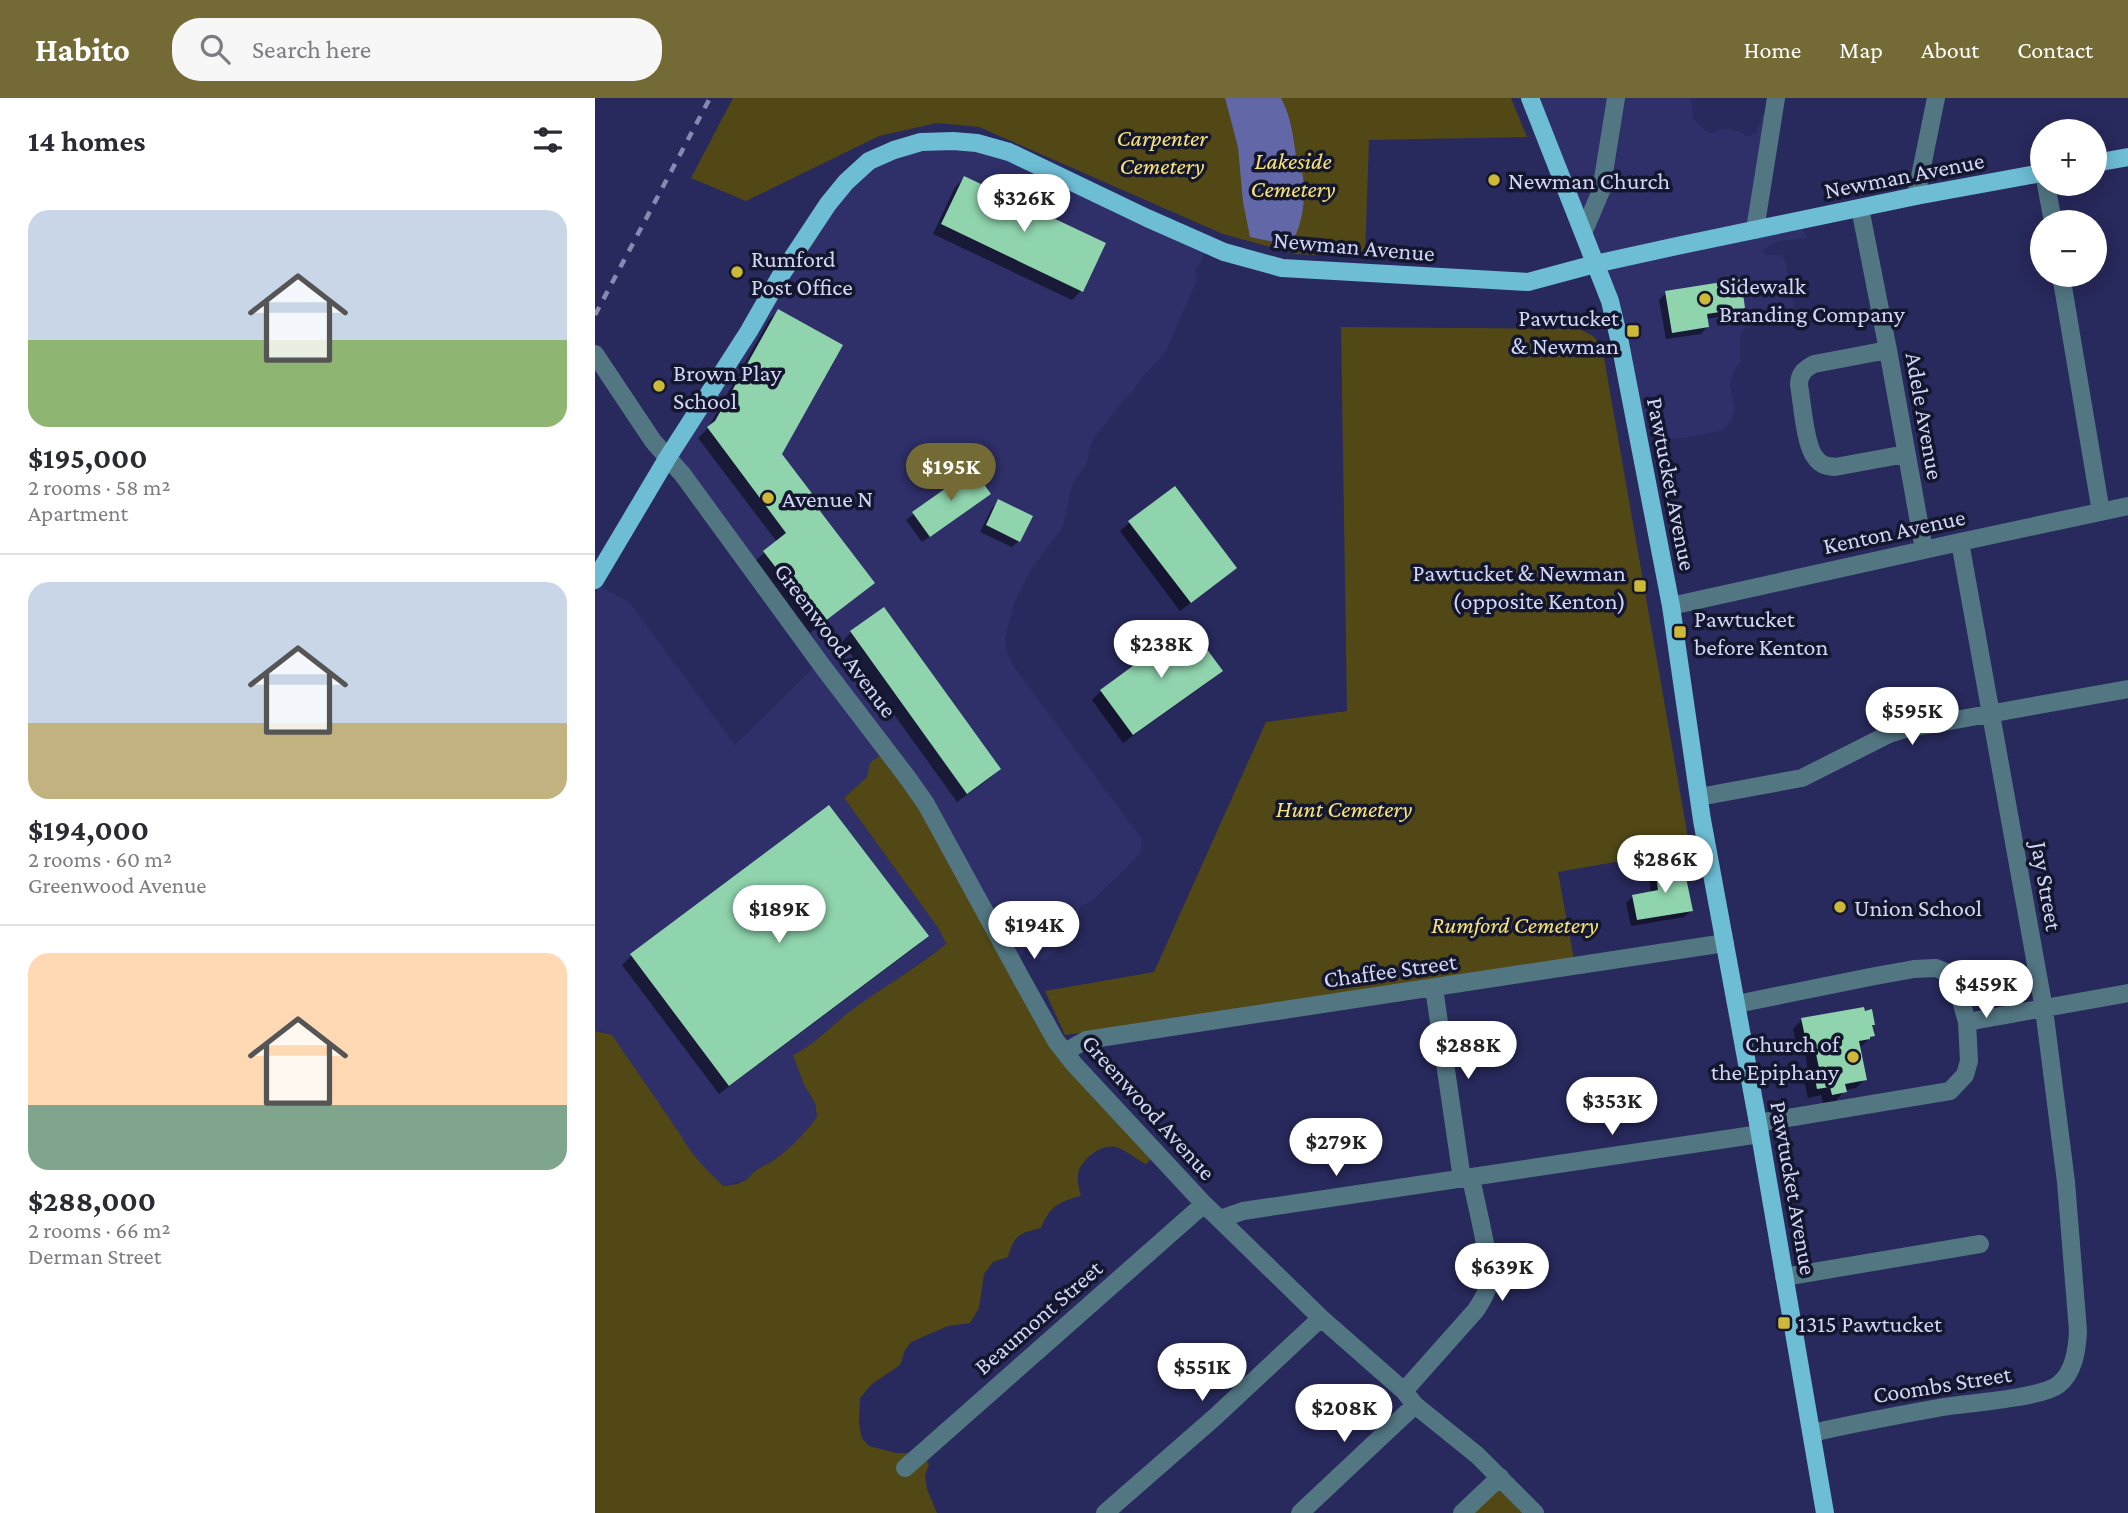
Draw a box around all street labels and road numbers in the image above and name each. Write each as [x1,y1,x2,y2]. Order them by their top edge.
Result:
street label: Newman Avenue [1822,146,1986,204]
street label: Newman Avenue [1272,225,1436,267]
street label: Adele Avenue [1901,350,1949,482]
street label: Pawtucket Avenue [1642,395,1702,573]
street label: Kenton Avenue [1820,503,1968,559]
street label: Greenwood Avenue [769,558,903,722]
street label: Jay Street [2026,837,2068,934]
street label: Chaffee Street [1322,947,1459,993]
street label: Greenwood Avenue [1077,1029,1221,1185]
street label: Pawtucket Avenue [1765,1099,1823,1277]
street label: Beaumont Street [969,1254,1108,1380]
street label: Coombs Street [1871,1360,2014,1408]

